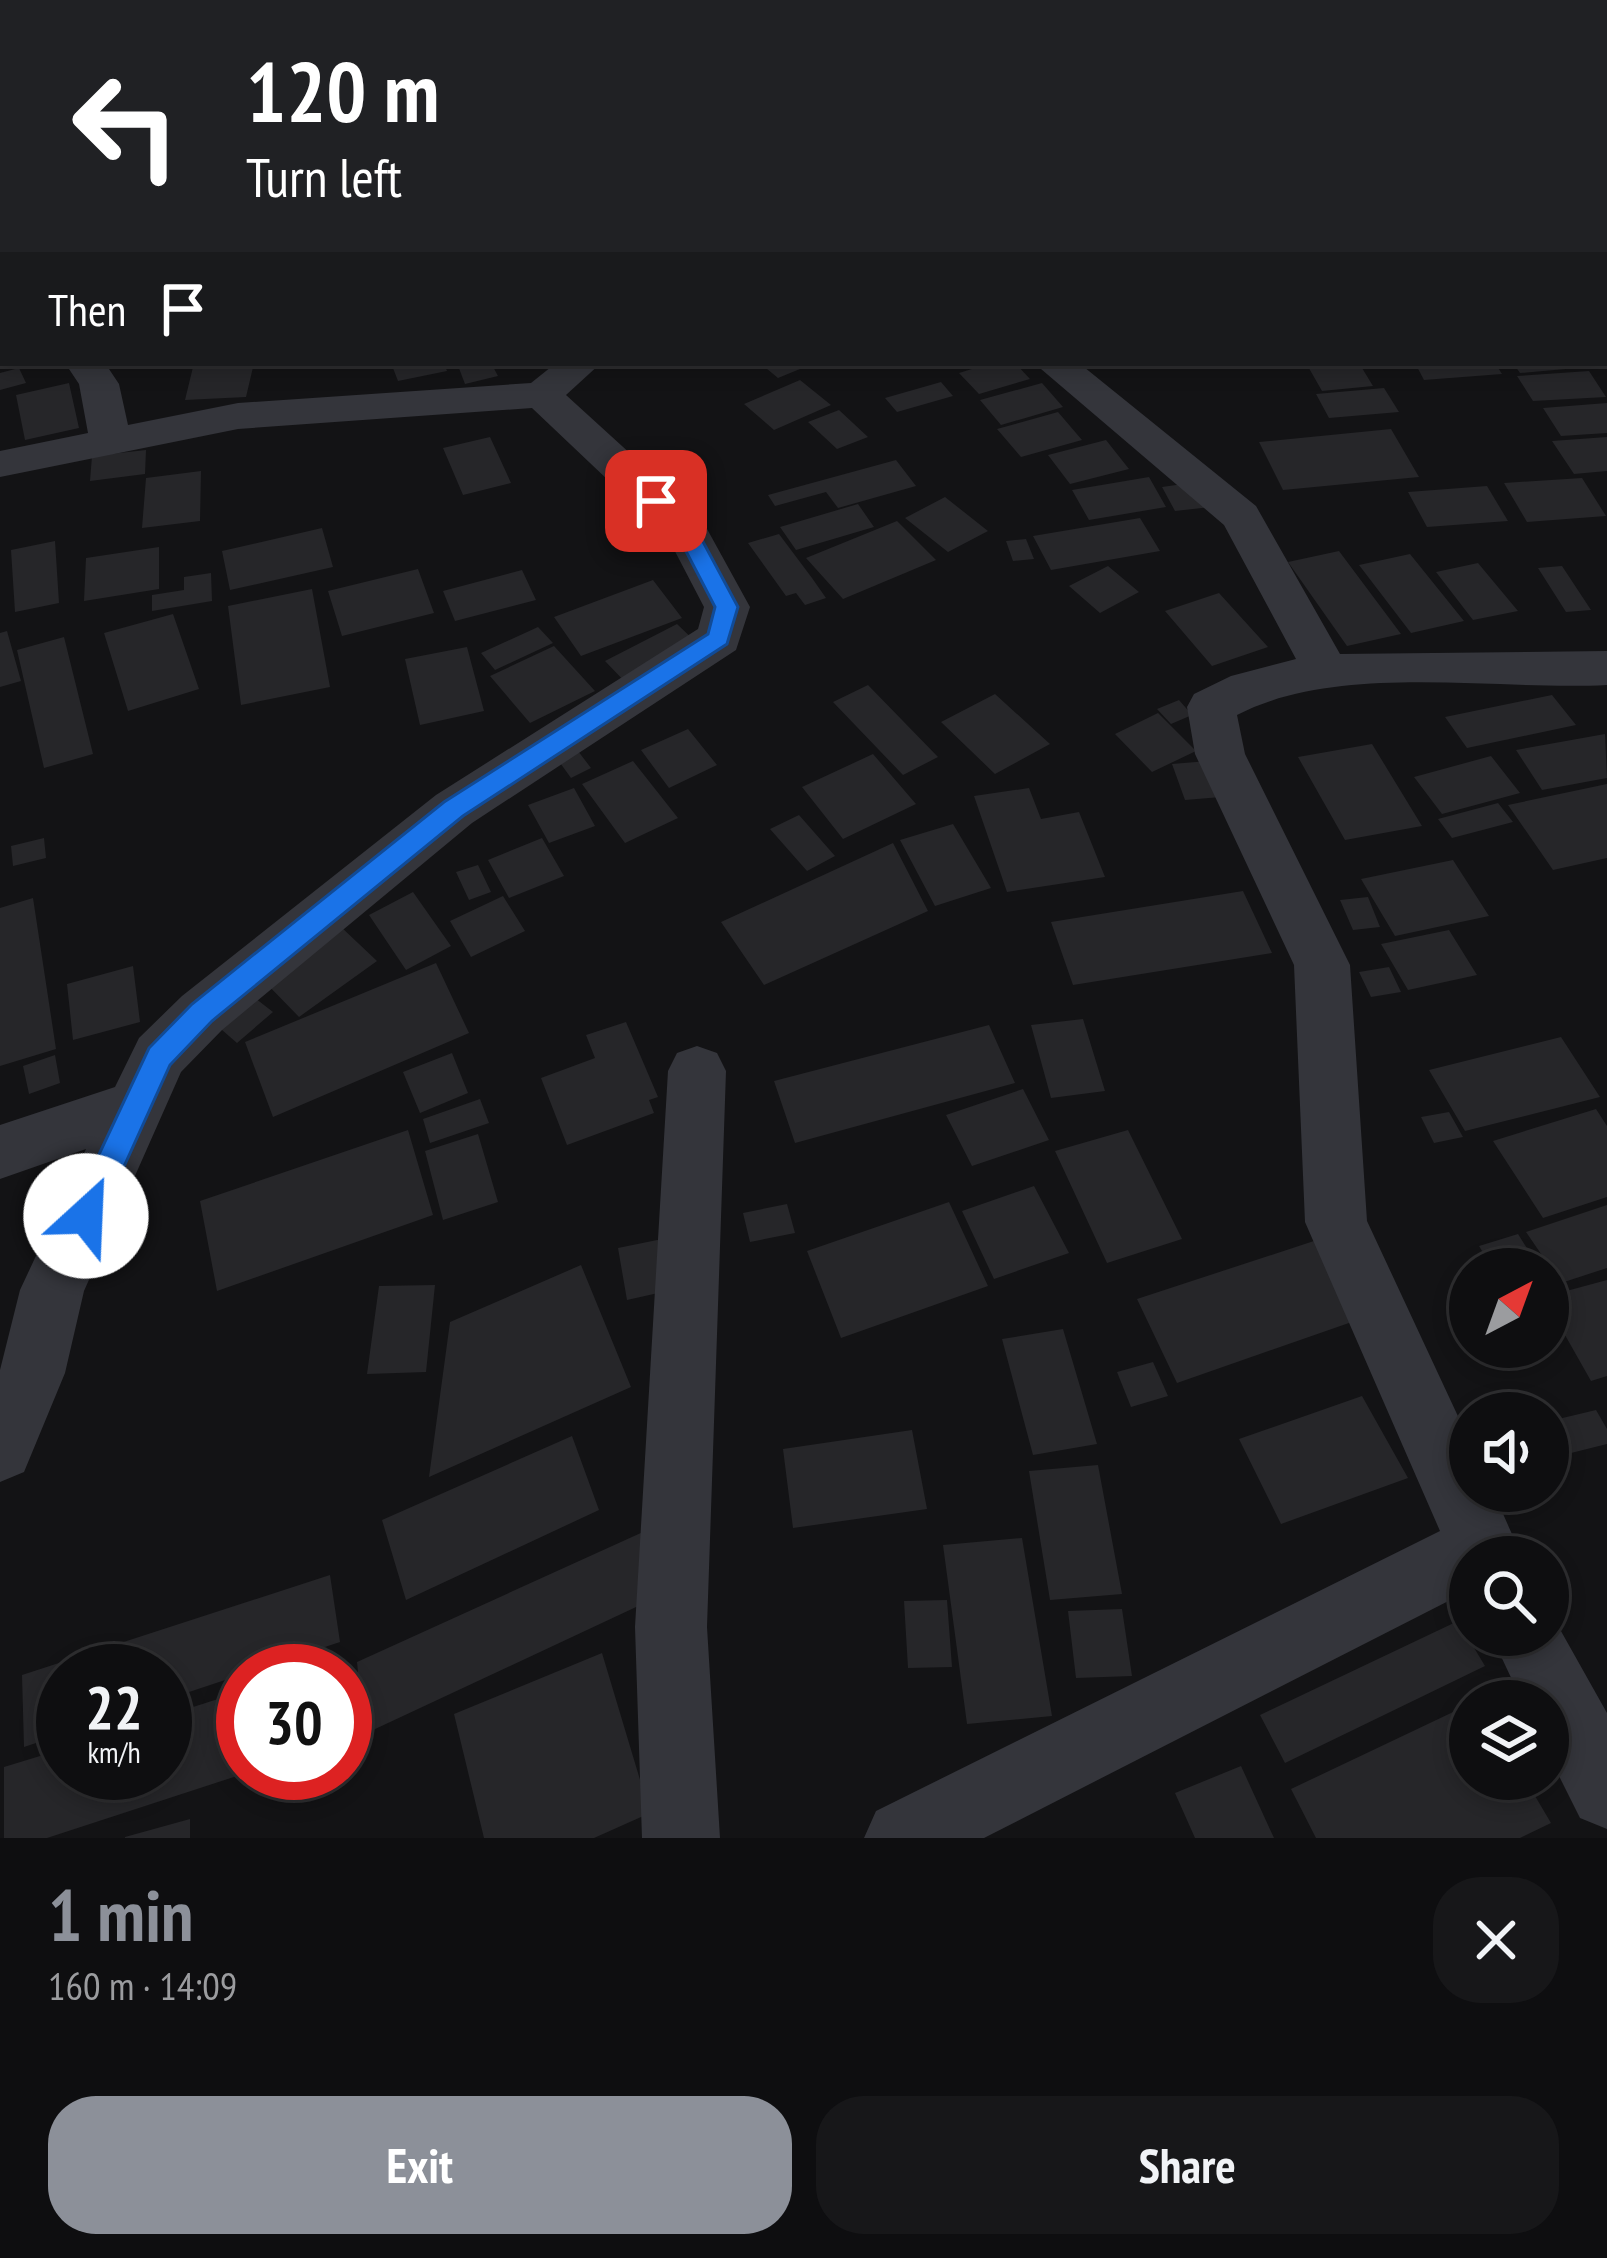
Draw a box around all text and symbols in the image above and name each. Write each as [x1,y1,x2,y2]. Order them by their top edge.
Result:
text: 120 m [246,36,439,145]
icon: left [48,48,204,204]
text: Turn left [246,142,402,212]
icon: arrive [150,276,216,342]
text: Then [48,280,126,338]
pin [605,450,707,552]
icon: arrive [623,468,689,534]
position arrow [23,1153,149,1279]
north arrow [1449,1248,1569,1368]
map controls [1449,1248,1569,1800]
button: sound [1449,1392,1569,1512]
button: search [1449,1536,1569,1656]
speed limit sign: 30 [216,1644,372,1800]
text: 22 [85,1668,143,1746]
button: layers [1449,1680,1569,1800]
text: km/h [87,1732,141,1771]
text: 1 min [48,1868,193,1961]
button: close [1433,1877,1559,2003]
text: 160 m · 14:09 [48,1960,237,2011]
button: Exit [48,2096,792,2234]
button: Share [816,2096,1559,2234]

